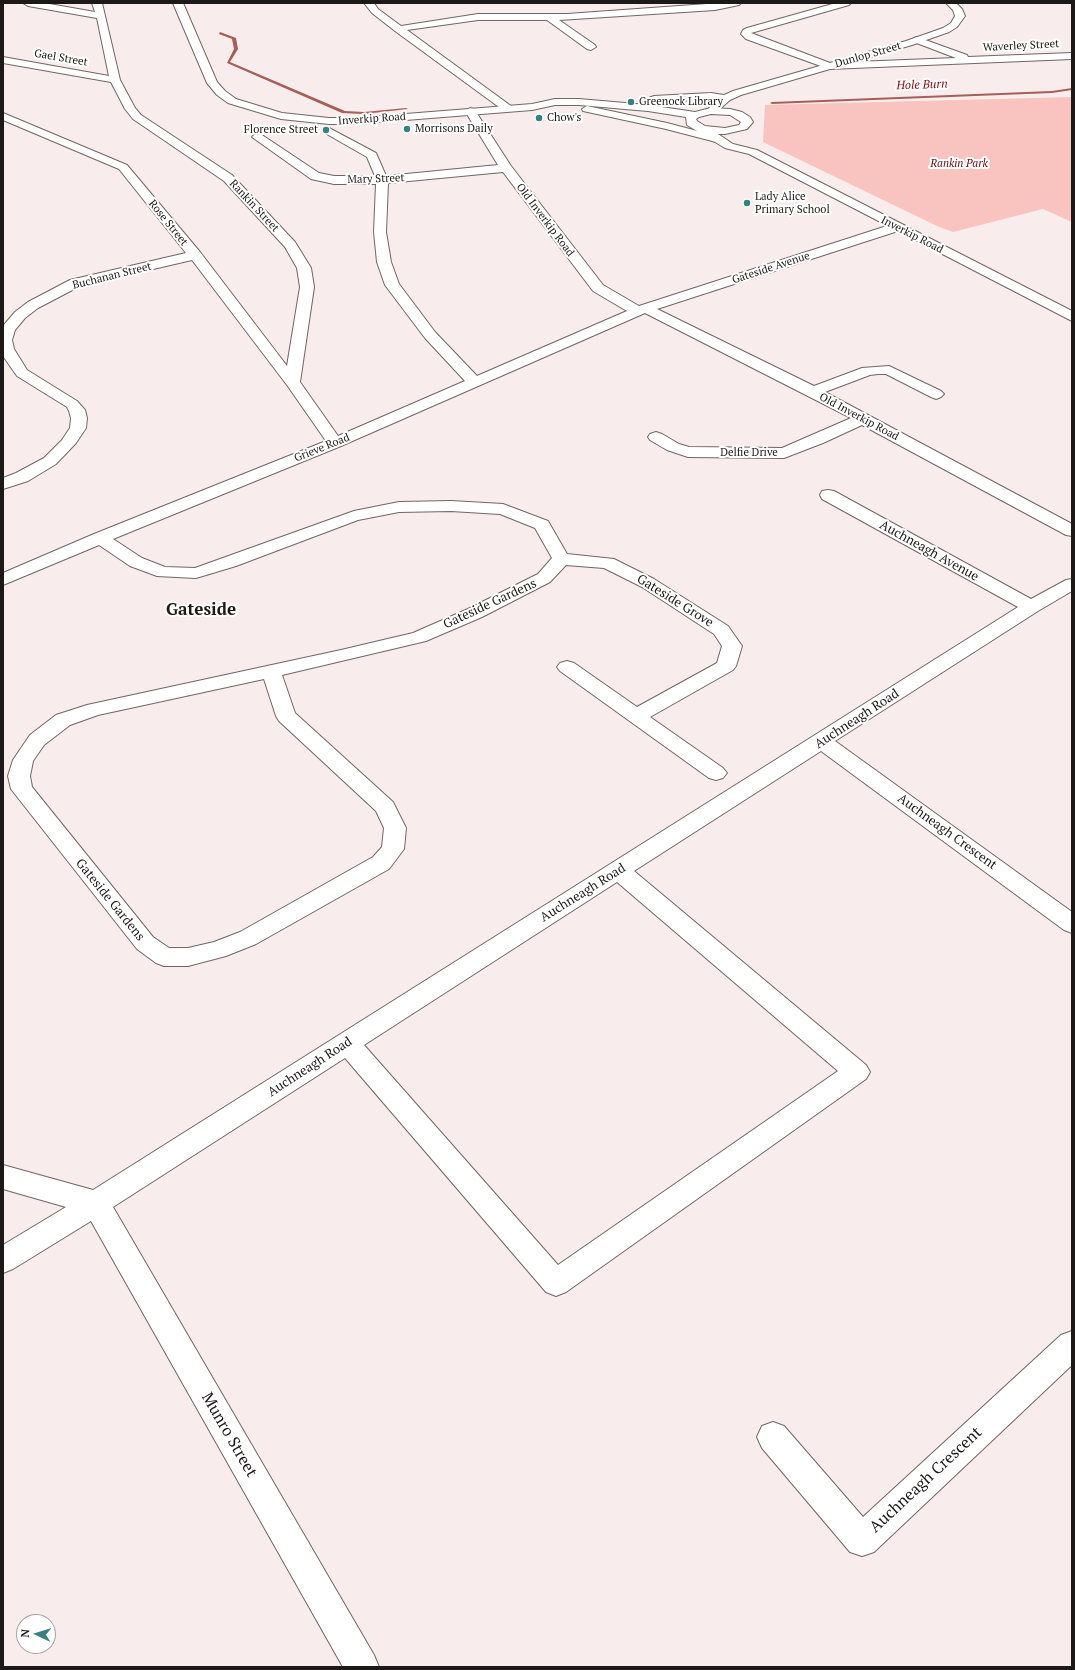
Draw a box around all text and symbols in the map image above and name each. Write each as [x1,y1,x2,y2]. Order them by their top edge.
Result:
street label: Waverley Street [982,37,1060,55]
street label: Dunlop Street [833,39,903,71]
street label: Gael Street [33,47,89,69]
water label: Hole Burn [896,77,948,93]
place label: Greenock Library [639,95,723,109]
marker: Greenock Library [626,97,636,107]
street label: Inverkip Road [338,110,406,128]
place label: Chow's [547,111,581,125]
marker: Chow's [534,113,544,123]
place label: Morrisons Daily [415,122,493,136]
place label: Florence Street [244,123,318,137]
marker: Morrisons Daily [402,124,412,134]
marker: Florence Street [321,125,331,135]
park label: Rankin Park [930,157,988,171]
street label: Mary Street [347,171,405,187]
street label: Rankin Street [226,177,282,235]
street label: Old Inverkip Road [513,181,577,259]
place label: Lady Alice Primary School [755,190,830,216]
street label: Rose Street [146,197,190,249]
marker: Lady Alice Primary School [742,198,752,208]
street label: Inverkip Road [879,214,945,256]
street label: Gateside Avenue [730,249,812,287]
street label: Buchanan Street [71,260,153,292]
street label: Old Inverkip Road [817,390,901,444]
street label: Grieve Road [292,431,352,465]
street label: Delfie Drive [720,446,778,460]
street label: Auchneagh Avenue [877,517,981,585]
street label: Gateside Grove [634,571,716,631]
street label: Gateside Gardens [441,576,539,632]
district label: Gateside [166,600,236,620]
street label: Auchneagh Road [812,686,902,752]
street label: Auchneagh Crescent [894,791,1000,873]
street label: Gateside Gardens [72,856,148,944]
street label: Auchneagh Road [538,861,628,925]
street label: Auchneagh Road [265,1034,355,1100]
street label: Munro Street [197,1389,261,1481]
street label: Auchneagh Crescent [866,1423,986,1537]
north arrow [16,1614,56,1654]
text: N [18,1629,32,1638]

